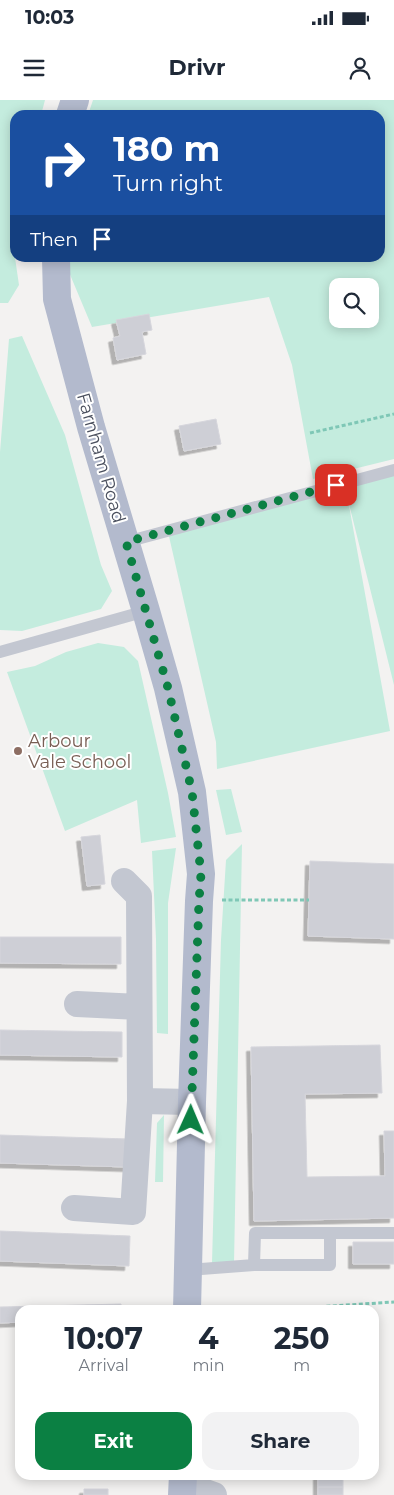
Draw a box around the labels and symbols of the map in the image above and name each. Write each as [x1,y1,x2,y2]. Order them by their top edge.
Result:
street label: Farnham Road [72,390,130,526]
pin [315,464,357,506]
place label: Arbour Vale School [28,730,131,773]
marker: Arbour Vale School [12,745,24,757]
position arrow [164,1093,216,1145]

